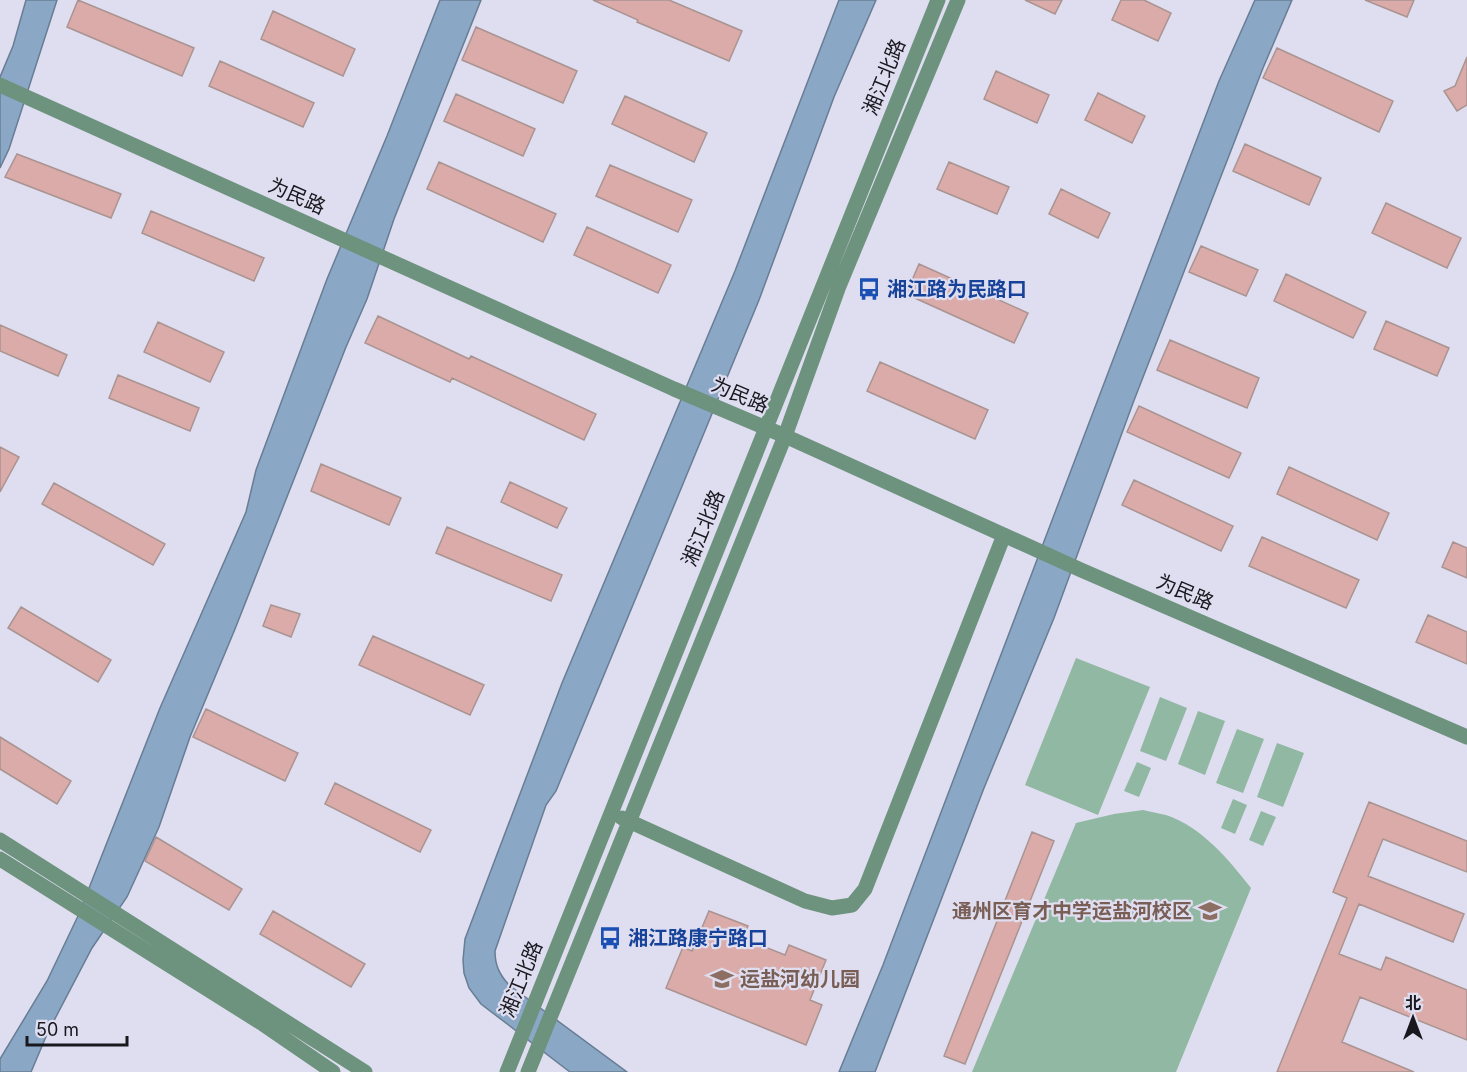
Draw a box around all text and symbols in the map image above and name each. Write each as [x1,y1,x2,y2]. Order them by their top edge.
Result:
street label: 湘江北路 [858,35,910,119]
street label: 为民路 [265,173,329,219]
bus stop icon: 湘江路为民路口 [856,276,882,302]
place label: 湘江路为民路口 [887,277,1027,301]
street label: 为民路 [708,372,772,418]
street label: 湘江北路 [677,486,729,570]
street label: 为民路 [1153,569,1217,615]
school or university icon: 通州区育才中学运盐河校区 [1197,898,1223,924]
place label: 通州区育才中学运盐河校区 [952,899,1192,923]
bus stop icon: 湘江路康宁路口 [597,925,623,951]
place label: 湘江路康宁路口 [628,926,768,950]
street label: 湘江北路 [495,937,547,1021]
school or university icon: 运盐河幼儿园 [709,966,735,992]
place label: 运盐河幼儿园 [740,967,860,991]
north arrow [1383,988,1443,1048]
text: 北 [1405,993,1421,1013]
scale bar [27,1009,128,1047]
text: 50 m [36,1019,79,1040]

